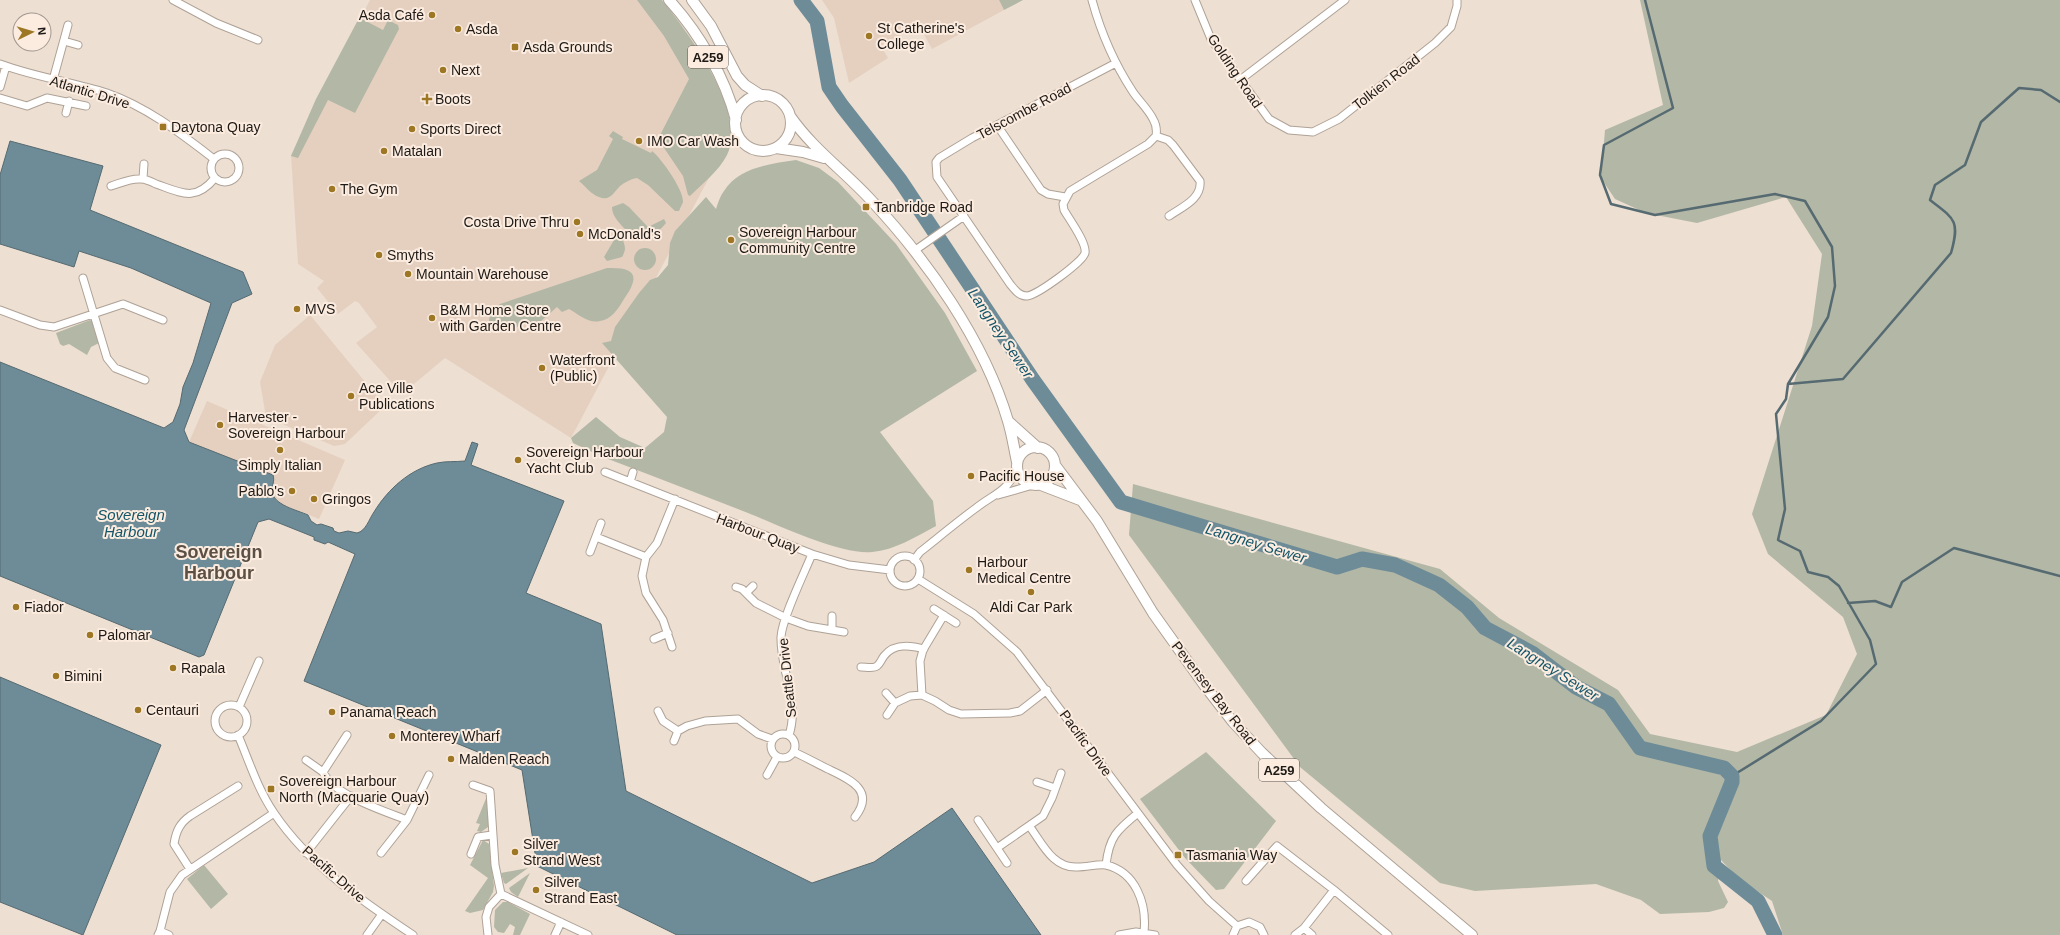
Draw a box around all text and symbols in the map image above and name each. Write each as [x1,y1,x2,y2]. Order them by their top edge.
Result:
place label: Asda Café [359,7,424,23]
marker: Asda Café [427,10,437,20]
north arrow [12,12,52,52]
place label: St Catherine's College [877,20,965,52]
place label: Asda [466,21,498,37]
marker: Asda [453,24,463,34]
text: N [36,27,48,36]
marker: St Catherine's College [864,31,874,41]
street label: Golding Road [1204,31,1266,111]
place label: Asda Grounds [523,39,613,55]
marker: Asda Grounds [510,42,520,52]
road number: A259 [688,46,728,68]
street label: Tolkien Road [1349,51,1423,113]
place label: Next [451,62,480,78]
marker: Next [438,65,448,75]
street label: Atlantic Drive [48,72,132,112]
street label: Telscombe Road [974,79,1074,143]
place label: Boots [435,91,471,107]
marker: Boots [422,94,432,104]
place label: Daytona Quay [171,119,261,135]
place label: Sports Direct [420,121,501,137]
marker: Daytona Quay [158,122,168,132]
marker: Sports Direct [407,124,417,134]
place label: IMO Car Wash [647,133,739,149]
marker: IMO Car Wash [634,136,644,146]
place label: Matalan [392,143,442,159]
marker: Matalan [379,146,389,156]
place label: The Gym [340,181,398,197]
marker: The Gym [327,184,337,194]
place label: Tanbridge Road [874,199,973,215]
marker: Tanbridge Road [861,202,871,212]
place label: Costa Drive Thru [463,214,569,230]
marker: Costa Drive Thru [572,217,582,227]
place label: Sovereign Harbour Community Centre [739,224,857,256]
place label: McDonald's [588,226,661,242]
marker: McDonald's [575,229,585,239]
marker: Sovereign Harbour Community Centre [726,235,736,245]
place label: Smyths [387,247,434,263]
marker: Smyths [374,250,384,260]
place label: Mountain Warehouse [416,266,549,282]
marker: Mountain Warehouse [403,269,413,279]
water label: Langney Sewer [965,285,1038,382]
place label: MVS [305,301,335,317]
place label: B&M Home Store with Garden Centre [439,302,562,334]
marker: MVS [292,304,302,314]
marker: B&M Home Store with Garden Centre [427,313,437,323]
place label: Waterfront (Public) [550,352,615,384]
marker: Waterfront (Public) [537,363,547,373]
place label: Ace Ville Publications [359,380,435,412]
marker: Ace Ville Publications [346,391,356,401]
place label: Harvester - Sovereign Harbour [228,409,346,441]
marker: Harvester - Sovereign Harbour [215,420,225,430]
place label: Sovereign Harbour Yacht Club [526,444,644,476]
marker: Simply Italian [275,445,285,455]
marker: Sovereign Harbour Yacht Club [513,455,523,465]
place label: Simply Italian [238,457,322,473]
place label: Pacific House [979,468,1065,484]
marker: Pacific House [966,471,976,481]
place label: Pablo's [239,483,284,499]
marker: Pablo's [287,486,297,496]
place label: Gringos [322,491,371,507]
marker: Gringos [309,494,319,504]
water label: Sovereign Harbour [97,506,165,540]
street label: Harbour Quay [714,510,802,556]
water label: Langney Sewer [1204,520,1309,567]
district label: Sovereign Harbour [175,542,263,583]
place label: Harbour Medical Centre [977,554,1071,586]
marker: Harbour Medical Centre [964,565,974,575]
marker: Aldi Car Park [1026,587,1036,597]
place label: Fiador [24,599,64,615]
place label: Aldi Car Park [990,599,1073,615]
marker: Fiador [11,602,21,612]
place label: Palomar [98,627,150,643]
marker: Palomar [85,630,95,640]
water label: Langney Sewer [1504,634,1603,704]
street label: Seattle Drive [775,637,799,719]
street label: Pevensey Bay Road [1169,638,1259,748]
place label: Rapala [181,660,226,676]
marker: Rapala [168,663,178,673]
place label: Bimini [64,668,102,684]
marker: Bimini [51,671,61,681]
place label: Centauri [146,702,199,718]
place label: Panama Reach [340,704,437,720]
marker: Centauri [133,705,143,715]
marker: Panama Reach [327,707,337,717]
street label: Pacific Drive [1057,707,1115,779]
place label: Monterey Wharf [400,728,500,744]
marker: Monterey Wharf [387,731,397,741]
place label: Malden Reach [459,751,549,767]
marker: Malden Reach [446,754,456,764]
road number: A259 [1259,759,1299,781]
place label: Sovereign Harbour North (Macquarie Quay) [279,773,429,805]
marker: Sovereign Harbour North (Macquarie Quay) [266,784,276,794]
place label: Silver Strand West [523,836,600,868]
street label: Pacific Drive [299,842,369,906]
marker: Silver Strand West [510,847,520,857]
place label: Tasmania Way [1186,847,1277,863]
marker: Tasmania Way [1173,850,1183,860]
place label: Silver Strand East [544,874,617,906]
marker: Silver Strand East [531,885,541,895]

